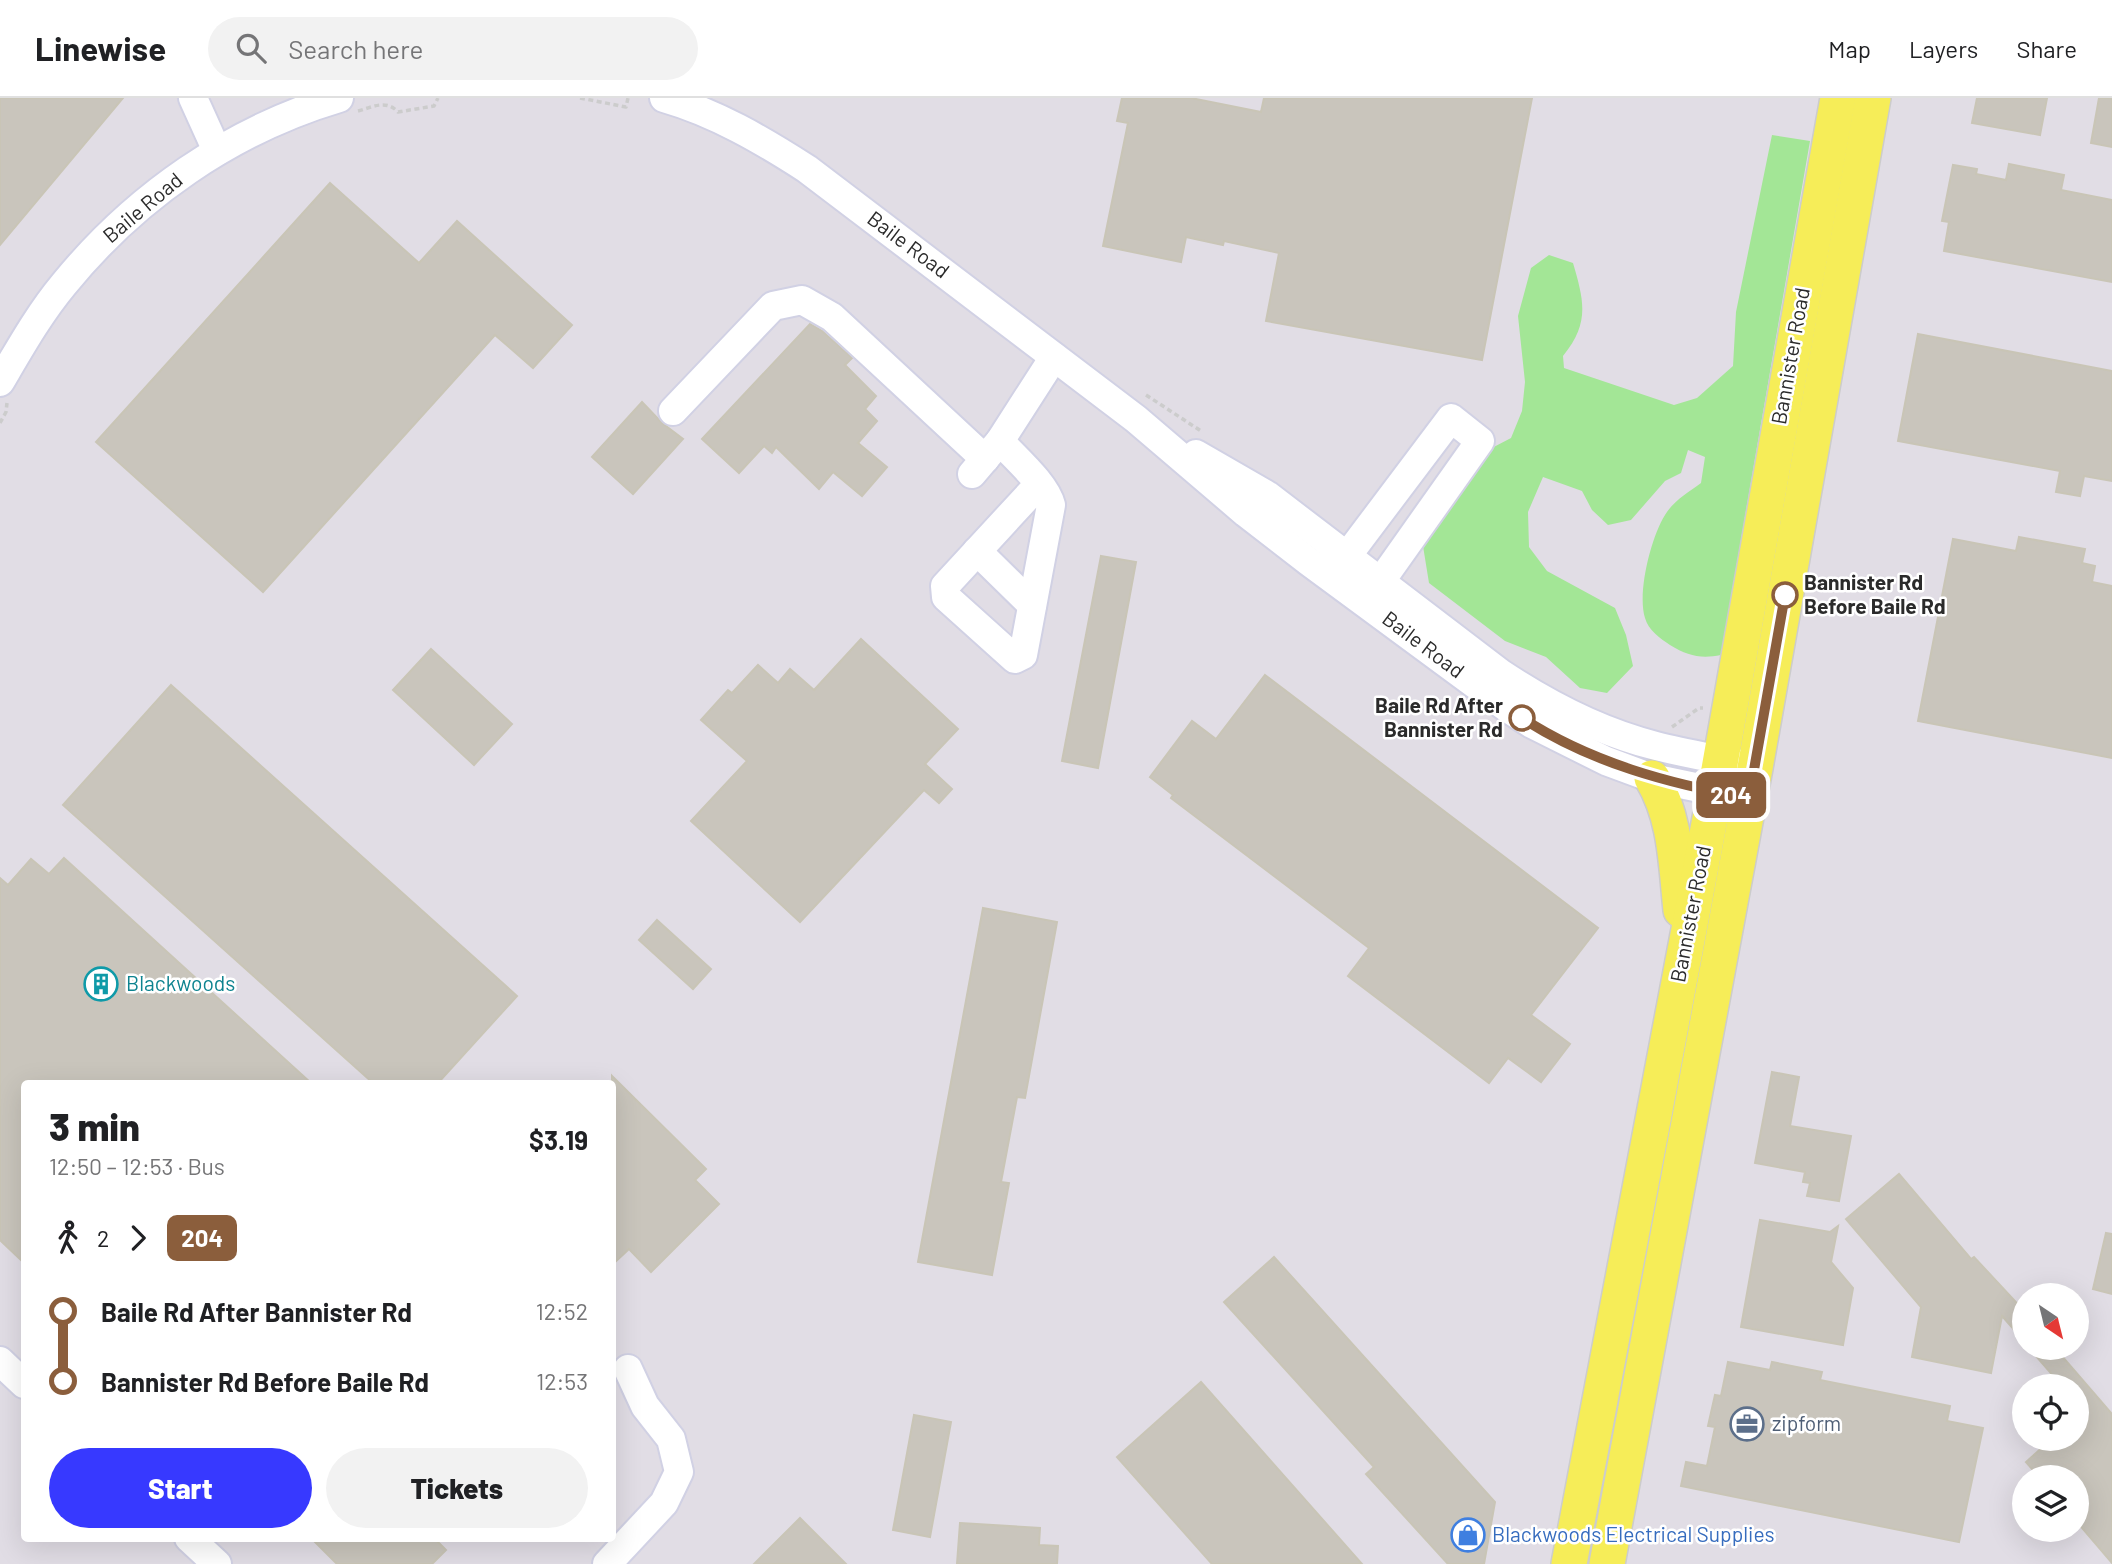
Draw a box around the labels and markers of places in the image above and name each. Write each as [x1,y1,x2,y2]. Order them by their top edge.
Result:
place label: Bannister Rd Before Baile Rd [1804,569,1946,618]
marker: Bannister Rd Before Baile Rd [1772,582,1798,608]
place label: Baile Rd After Bannister Rd [1375,692,1503,741]
marker: Baile Rd After Bannister Rd [1509,705,1535,731]
building icon: Blackwoods [82,965,120,1003]
place label: Blackwoods [126,970,235,995]
office icon: zipform [1728,1405,1766,1443]
place label: zipform [1772,1410,1841,1435]
shop icon: Blackwoods Electrical Supplies [1449,1516,1487,1554]
place label: Blackwoods Electrical Supplies [1492,1521,1775,1546]

